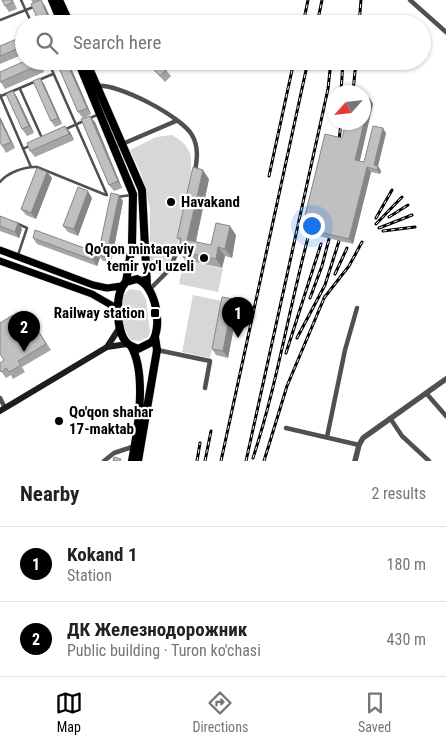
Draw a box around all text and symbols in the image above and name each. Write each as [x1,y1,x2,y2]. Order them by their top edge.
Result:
search box [15,15,431,70]
icon: search [33,29,61,57]
text: Search here [73,31,161,54]
north arrow [326,85,371,130]
place label: Havakand [181,193,240,211]
marker: Havakand [165,196,177,208]
your location [299,213,325,239]
place label: Qo'qon mintaqaviy temir yo'l uzeli [85,240,194,275]
marker: Qo'qon mintaqaviy temir yo'l uzeli [198,252,210,264]
pin: 1 [222,297,254,338]
place label: Railway station [54,304,145,322]
marker: Railway station [149,307,161,319]
pin: 2 [8,311,40,352]
place label: Qo'qon shahar 17-maktab [69,403,153,438]
marker: Qo'qon shahar 17-maktab [53,415,65,427]
text: Nearby [20,482,79,506]
text: 2 results [371,484,426,503]
text: Kokand 1 [67,543,138,566]
text: 1 [32,555,40,574]
text: 180 m [387,555,426,574]
text: Station [67,566,112,585]
text: ДК Железнодорожник [67,618,247,641]
text: 2 [32,630,40,649]
text: 430 m [387,630,426,649]
text: Public building · Turon ko'chasi [67,641,261,660]
tab: Map [55,689,83,735]
tab: Directions [192,689,248,735]
tab: Saved [358,689,391,735]

